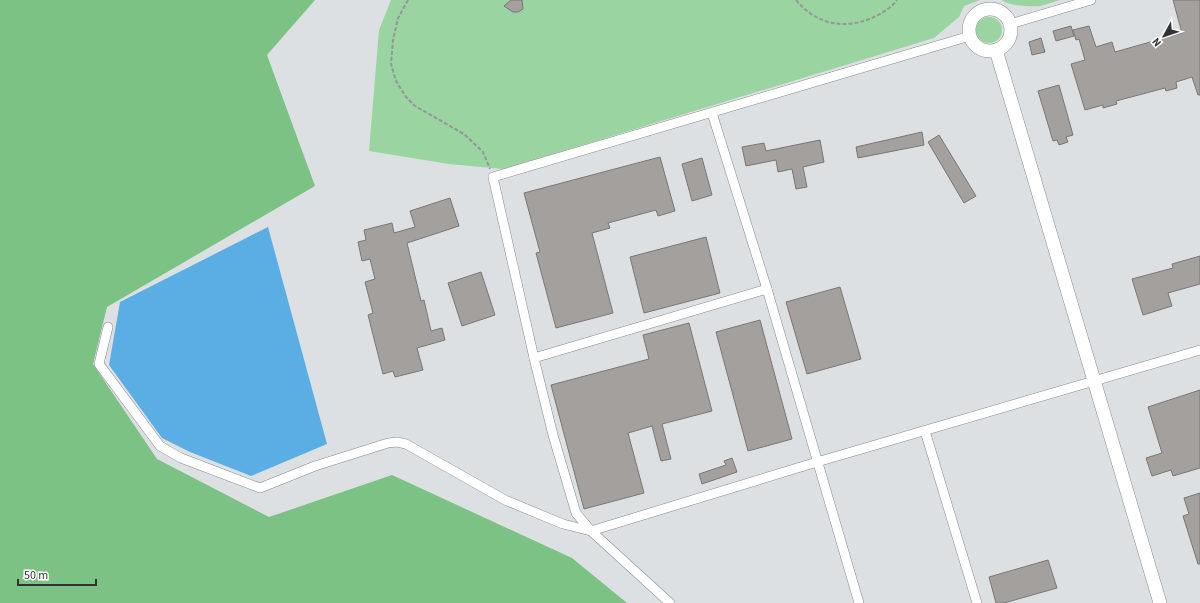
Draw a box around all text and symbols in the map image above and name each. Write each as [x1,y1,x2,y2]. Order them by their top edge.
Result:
north arrow [1144,16,1184,56]
text: N [1149,34,1165,50]
scale bar [18,561,96,587]
text: 50 m [24,567,48,584]

